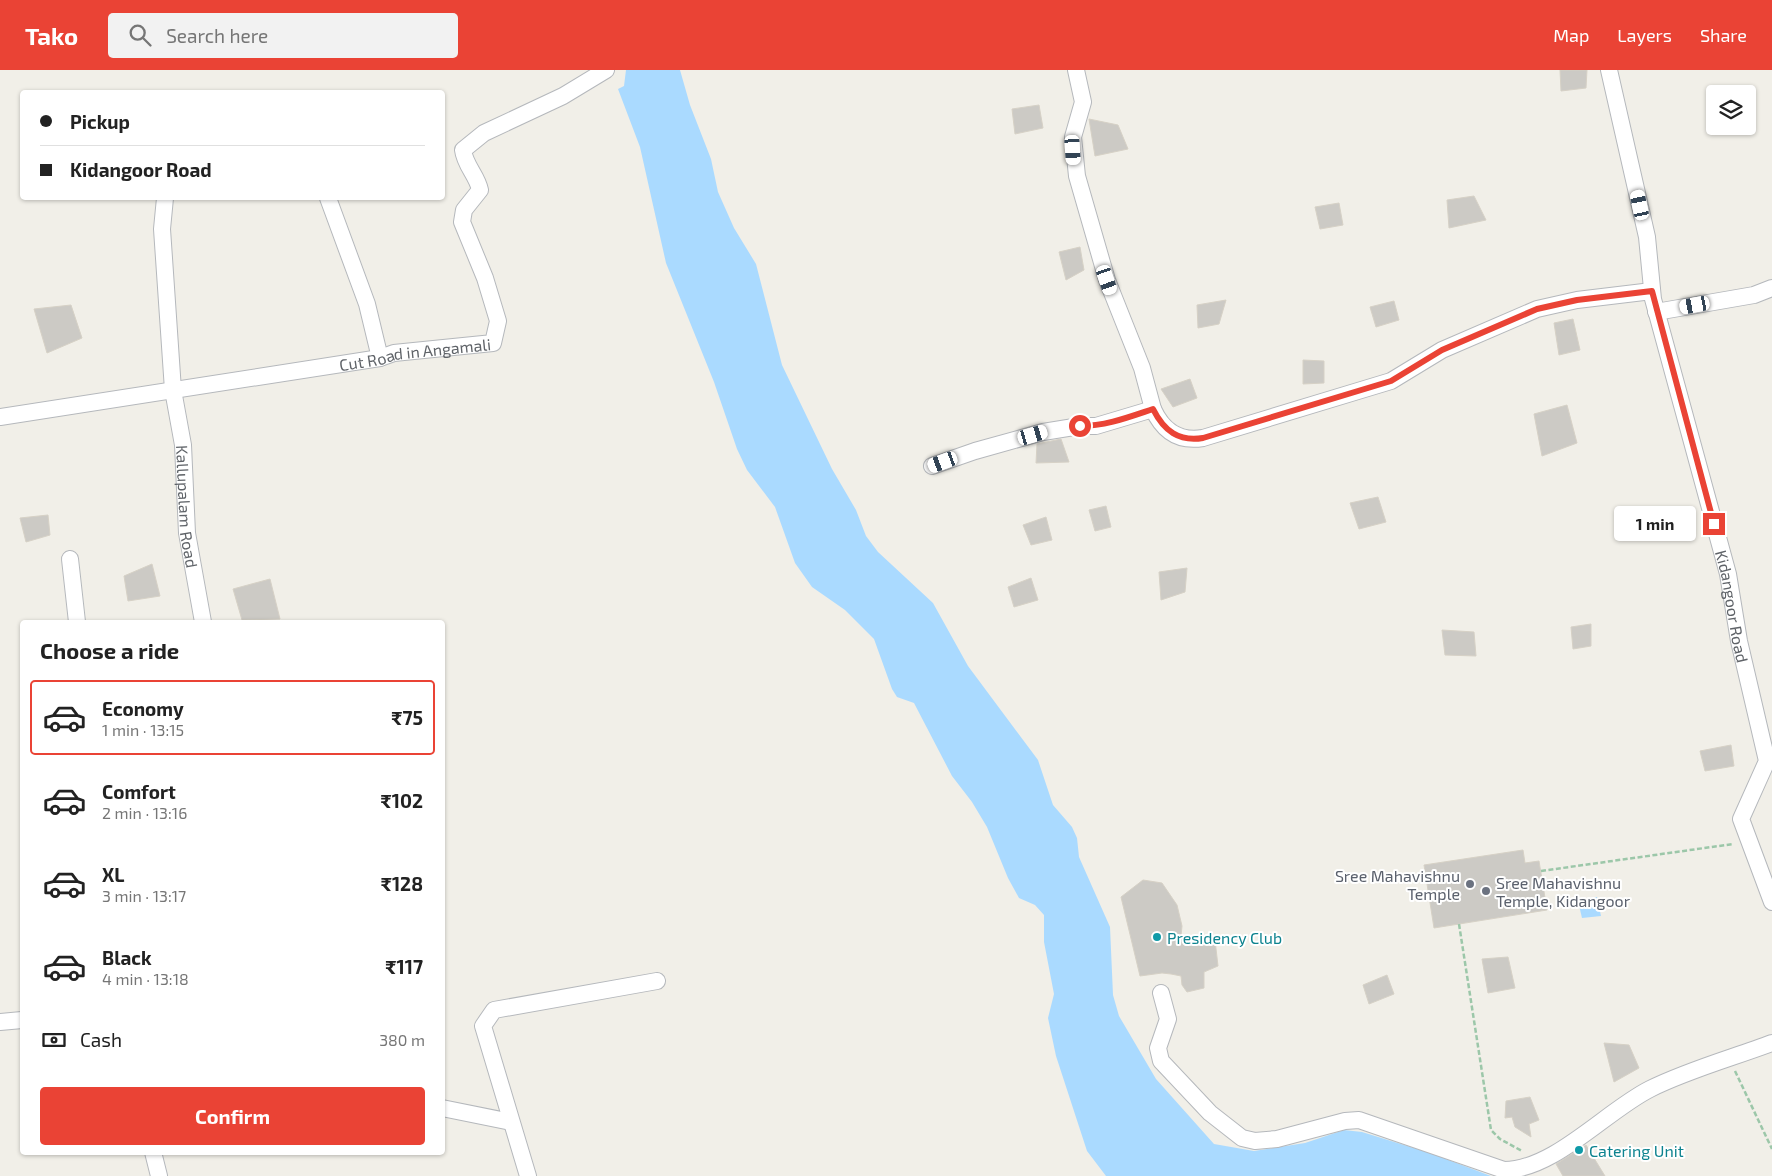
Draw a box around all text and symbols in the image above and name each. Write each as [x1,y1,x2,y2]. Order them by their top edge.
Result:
search box [108,13,458,58]
text: Tako [25,21,78,50]
icon: search [126,21,154,49]
text: Search here [166,24,268,47]
text: Map [1553,24,1589,46]
text: Layers [1617,24,1672,46]
text: Share [1700,24,1747,46]
map controls [1706,85,1756,135]
button: layers [1706,85,1756,135]
text: Pickup [70,110,130,133]
car [1064,135,1081,165]
text: Kidangoor Road [70,158,212,181]
car [1629,189,1650,221]
car [1095,263,1118,297]
car [1678,295,1711,315]
street label: Cut Road in Angamali [338,334,492,374]
route start [1069,415,1091,437]
car [1016,424,1049,446]
street label: Kallupalam Road [174,445,203,569]
car [926,450,959,474]
callout: 1 min [1614,506,1696,542]
route end [1703,513,1725,535]
text: 1 min [1636,514,1674,533]
street label: Kidangoor Road [1712,548,1753,664]
text: Choose a ride [40,637,179,663]
icon: car [42,695,87,740]
text: Economy [102,697,184,720]
text: ₹75 [391,706,423,729]
text: 1 min · 13:15 [102,720,184,739]
icon: car [42,778,87,823]
text: Comfort [102,780,176,803]
text: ₹102 [381,789,423,812]
text: 2 min · 13:16 [102,803,187,822]
icon: car [42,861,87,906]
text: XL [102,863,124,886]
place label: Sree Mahavishnu Temple [1335,866,1460,903]
text: ₹128 [381,872,423,895]
place label: Sree Mahavishnu Temple, Kidangoor [1496,873,1631,910]
marker: Sree Mahavishnu Temple [1464,878,1476,890]
marker: Sree Mahavishnu Temple, Kidangoor [1480,885,1492,897]
text: 3 min · 13:17 [102,886,186,905]
place label: Presidency Club [1167,928,1282,947]
marker: Presidency Club [1151,931,1163,943]
icon: car [42,944,87,989]
text: Black [102,946,152,969]
text: ₹117 [385,955,423,978]
text: 4 min · 13:18 [102,969,189,988]
icon: cash [40,1026,68,1054]
text: Cash [80,1028,122,1051]
text: 380 m [379,1030,425,1049]
button: Confirm [40,1087,425,1145]
place label: Catering Unit [1589,1141,1684,1160]
marker: Catering Unit [1573,1144,1585,1156]

